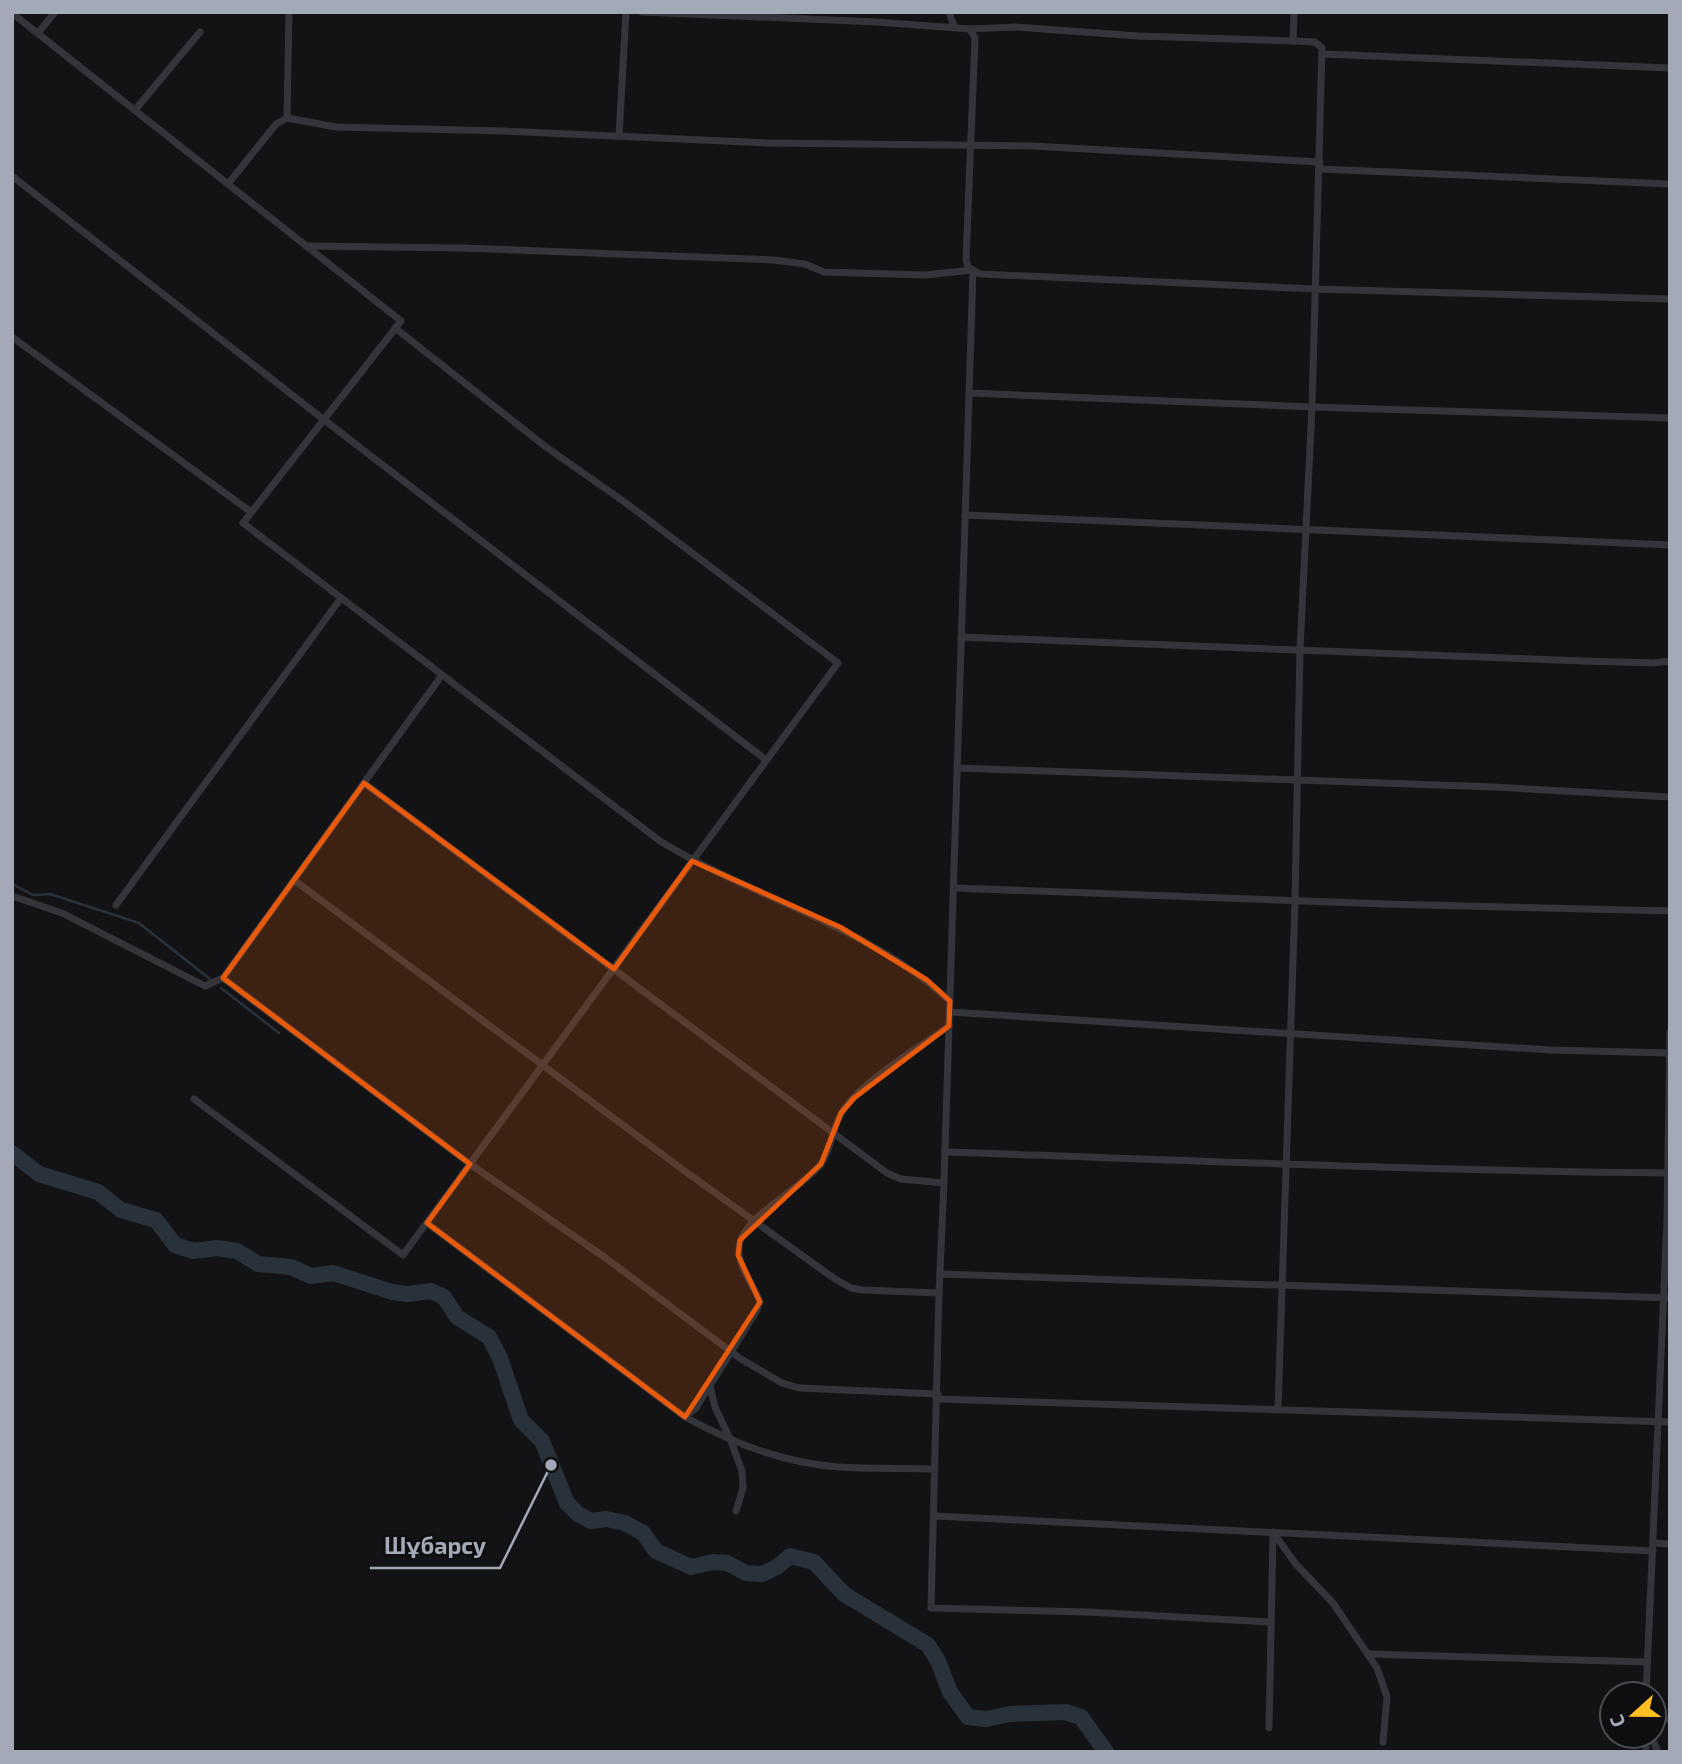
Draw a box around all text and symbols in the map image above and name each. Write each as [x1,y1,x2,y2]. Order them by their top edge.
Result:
callout: Шұбарсу [370,1524,500,1568]
text: Шұбарсу [384,1531,486,1559]
north arrow [1598,1680,1668,1750]
text: С [1604,1712,1629,1731]

